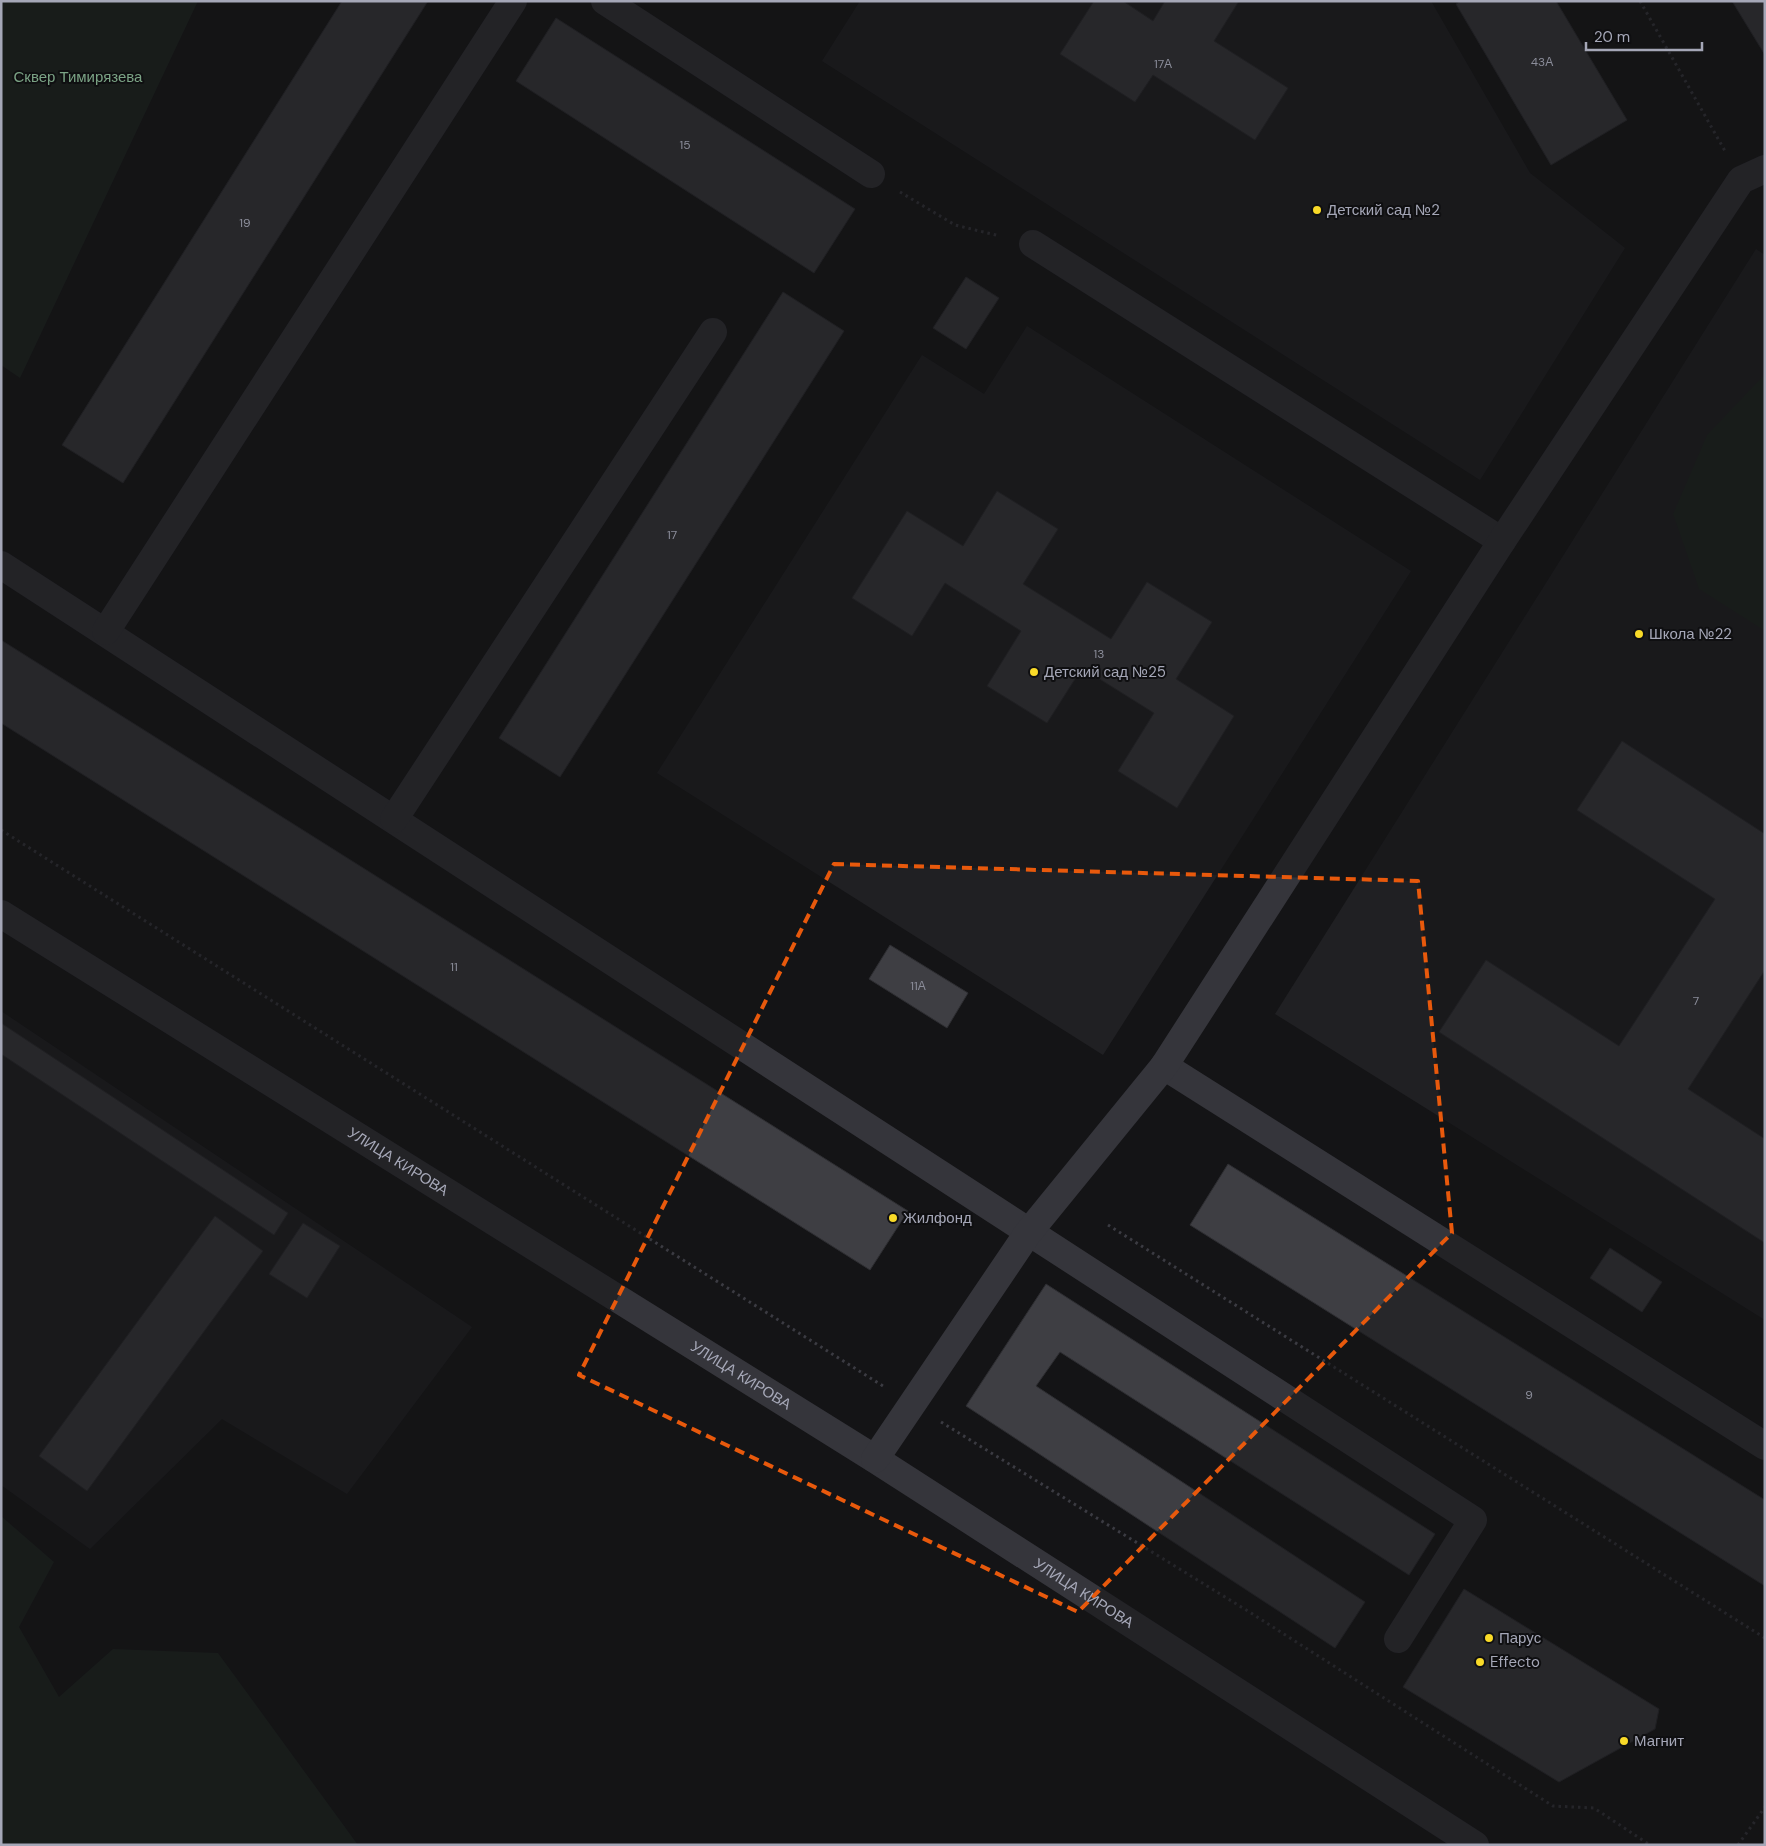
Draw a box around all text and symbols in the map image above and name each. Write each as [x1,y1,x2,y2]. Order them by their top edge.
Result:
scale bar [1586,20,1702,52]
text: 20 m [1594,27,1630,47]
house number: 43А [1531,54,1553,70]
house number: 17А [1154,56,1172,72]
park label: Сквер Тимирязева [14,67,143,87]
house number: 15 [679,137,691,153]
place label: Детский сад №2 [1327,200,1440,220]
marker: Детский сад №2 [1311,204,1323,216]
house number: 19 [239,215,251,231]
house number: 17 [667,527,677,543]
place label: Школа №22 [1649,624,1732,644]
marker: Школа №22 [1633,628,1645,640]
house number: 13 [1094,646,1104,662]
place label: Детский сад №25 [1044,662,1166,682]
marker: Детский сад №25 [1028,666,1040,678]
house number: 11 [450,959,458,975]
house number: 11А [910,978,926,994]
house number: 7 [1693,993,1699,1009]
street label: УЛИЦА КИРОВА [344,1123,452,1201]
place label: Жилфонд [903,1208,972,1228]
marker: Жилфонд [887,1212,899,1224]
street label: УЛИЦА КИРОВА [687,1336,795,1414]
house number: 9 [1525,1387,1533,1403]
street label: УЛИЦА КИРОВА [1030,1554,1137,1633]
place label: Парус [1499,1628,1542,1648]
marker: Парус [1483,1632,1495,1644]
place label: Effecto [1490,1652,1540,1672]
marker: Effecto [1474,1656,1486,1668]
place label: Магнит [1634,1731,1684,1751]
marker: Магнит [1618,1735,1630,1747]

